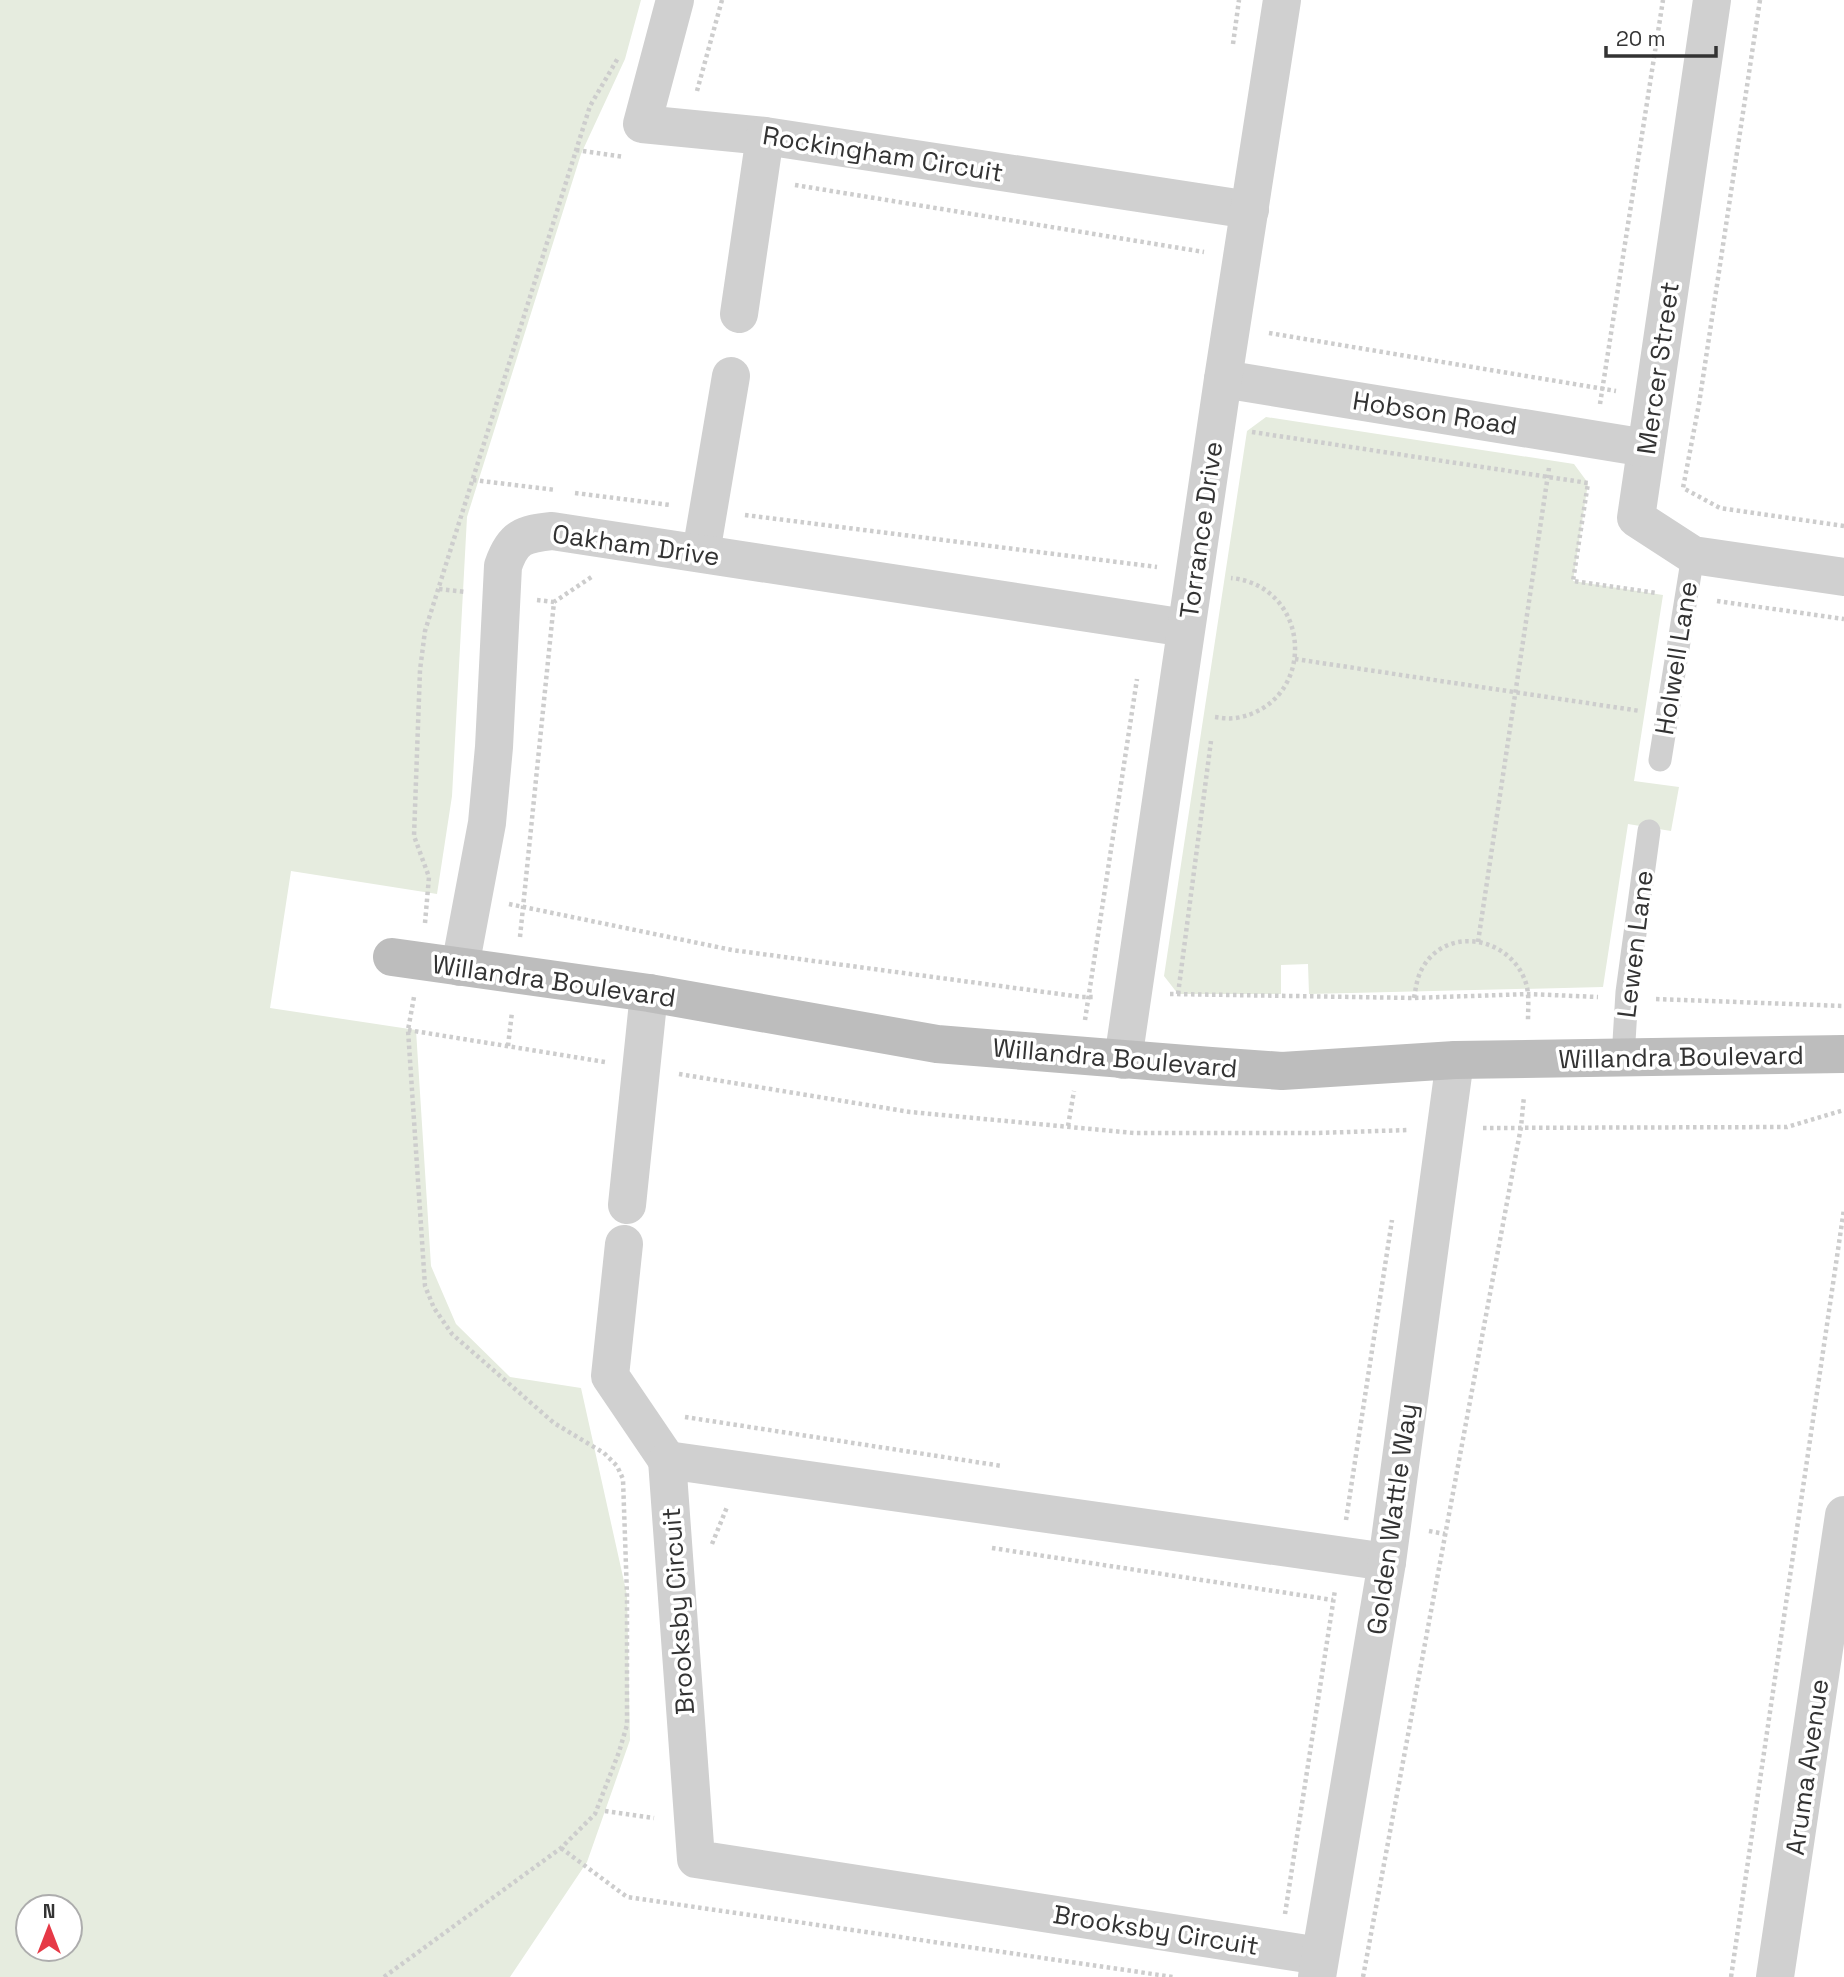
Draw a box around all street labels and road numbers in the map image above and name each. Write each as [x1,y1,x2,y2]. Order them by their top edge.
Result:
street label: Rockingham Circuit [760,118,1006,190]
street label: Mercer Street [1629,279,1687,457]
street label: Hobson Road [1350,383,1520,443]
street label: Torrance Drive [1172,439,1230,621]
street label: Oakham Drive [550,516,722,574]
street label: Holwell Lane [1647,579,1705,737]
street label: Lewen Lane [1609,868,1661,1020]
street label: Willandra Boulevard [430,947,678,1015]
street label: Willandra Boulevard [991,1030,1239,1086]
street label: Willandra Boulevard [1558,1038,1804,1076]
street label: Golden Wattle Way [1359,1401,1425,1637]
street label: Brooksby Circuit [654,1506,702,1716]
street label: Aruma Avenue [1778,1677,1836,1857]
street label: Brooksby Circuit [1051,1897,1261,1963]

